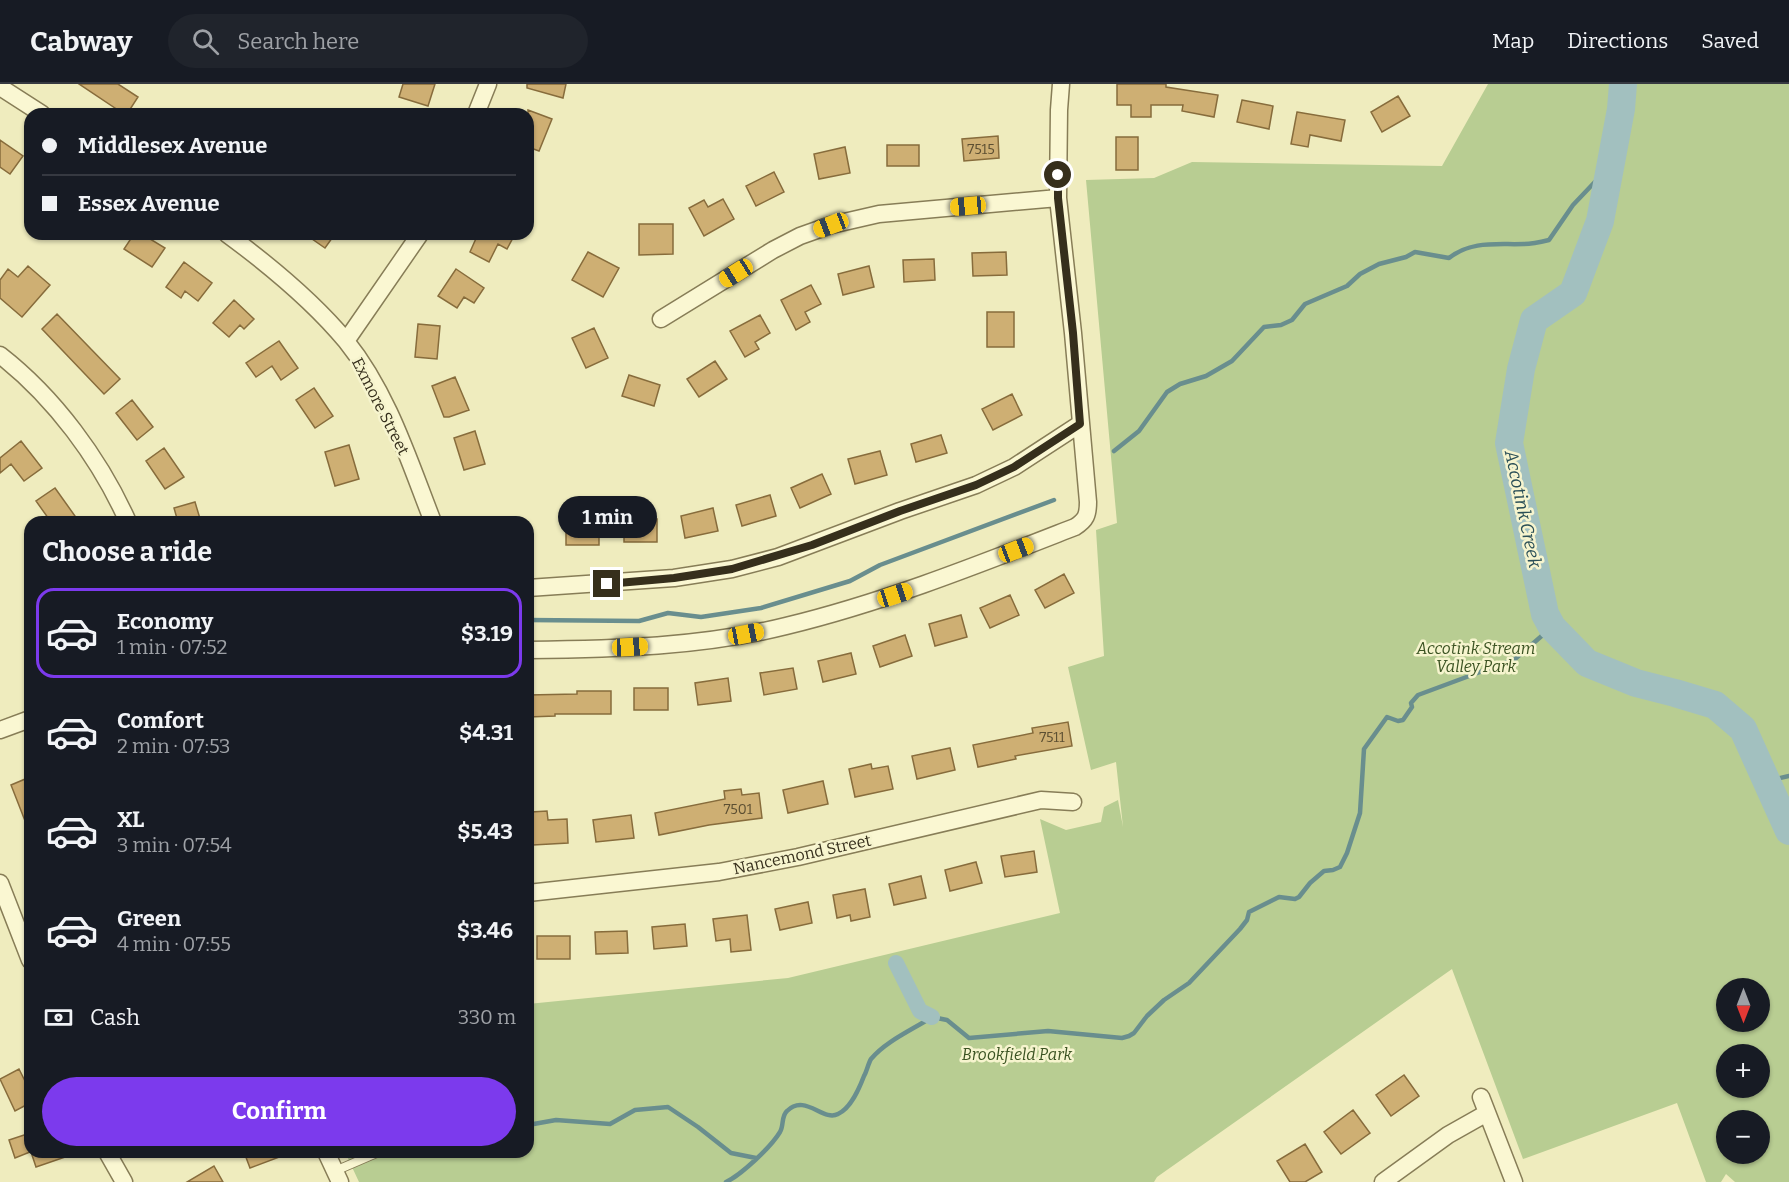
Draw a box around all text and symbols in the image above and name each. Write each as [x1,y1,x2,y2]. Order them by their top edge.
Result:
search box [168,14,588,68]
text: Cabway [30,25,132,58]
icon: search [189,25,222,58]
text: Search here [237,28,359,55]
text: Map [1492,28,1534,54]
text: Directions [1567,28,1668,54]
text: Saved [1701,28,1759,54]
text: Middlesex Avenue [78,132,267,159]
house number: 7515 [967,141,995,158]
route start [1044,161,1071,188]
text: Essex Avenue [78,190,219,217]
car [949,195,987,217]
car [811,210,851,240]
car [716,256,756,290]
street label: Exmore Street [348,355,413,458]
water label: Accotink Creek [1500,447,1546,570]
callout: 1 min [558,497,656,539]
text: 1 min [582,505,633,529]
car [996,535,1036,565]
text: Choose a ride [42,536,212,568]
route end [593,570,620,597]
car [875,581,915,609]
icon: car [45,606,99,660]
text: Economy [117,608,213,635]
text: $3.19 [461,620,513,647]
car [727,622,765,646]
text: 1 min · 07:52 [117,635,227,659]
car [612,637,648,657]
park label: Accotink Stream Valley Park [1416,639,1535,676]
icon: car [45,705,99,759]
text: Comfort [117,707,204,734]
text: $4.31 [459,719,513,746]
house number: 7511 [1039,729,1065,746]
text: 2 min · 07:53 [117,734,231,758]
house number: 7501 [724,801,753,818]
icon: car [45,804,99,858]
text: XL [117,806,144,833]
text: $5.43 [457,818,513,845]
street label: Nancemond Street [731,831,873,878]
text: 3 min · 07:54 [117,833,232,857]
icon: car [45,903,99,957]
text: Green [117,905,181,932]
text: $3.46 [457,917,513,944]
text: 4 min · 07:55 [117,932,231,956]
north arrow [1716,978,1770,1032]
map controls [1716,978,1770,1164]
icon: cash [42,1001,75,1034]
text: Cash [90,1004,140,1031]
text: 330 m [458,1005,516,1029]
button: + [1716,1044,1770,1098]
park label: Brookfield Park [962,1045,1072,1064]
button: Confirm [42,1077,516,1146]
button: − [1716,1110,1770,1164]

